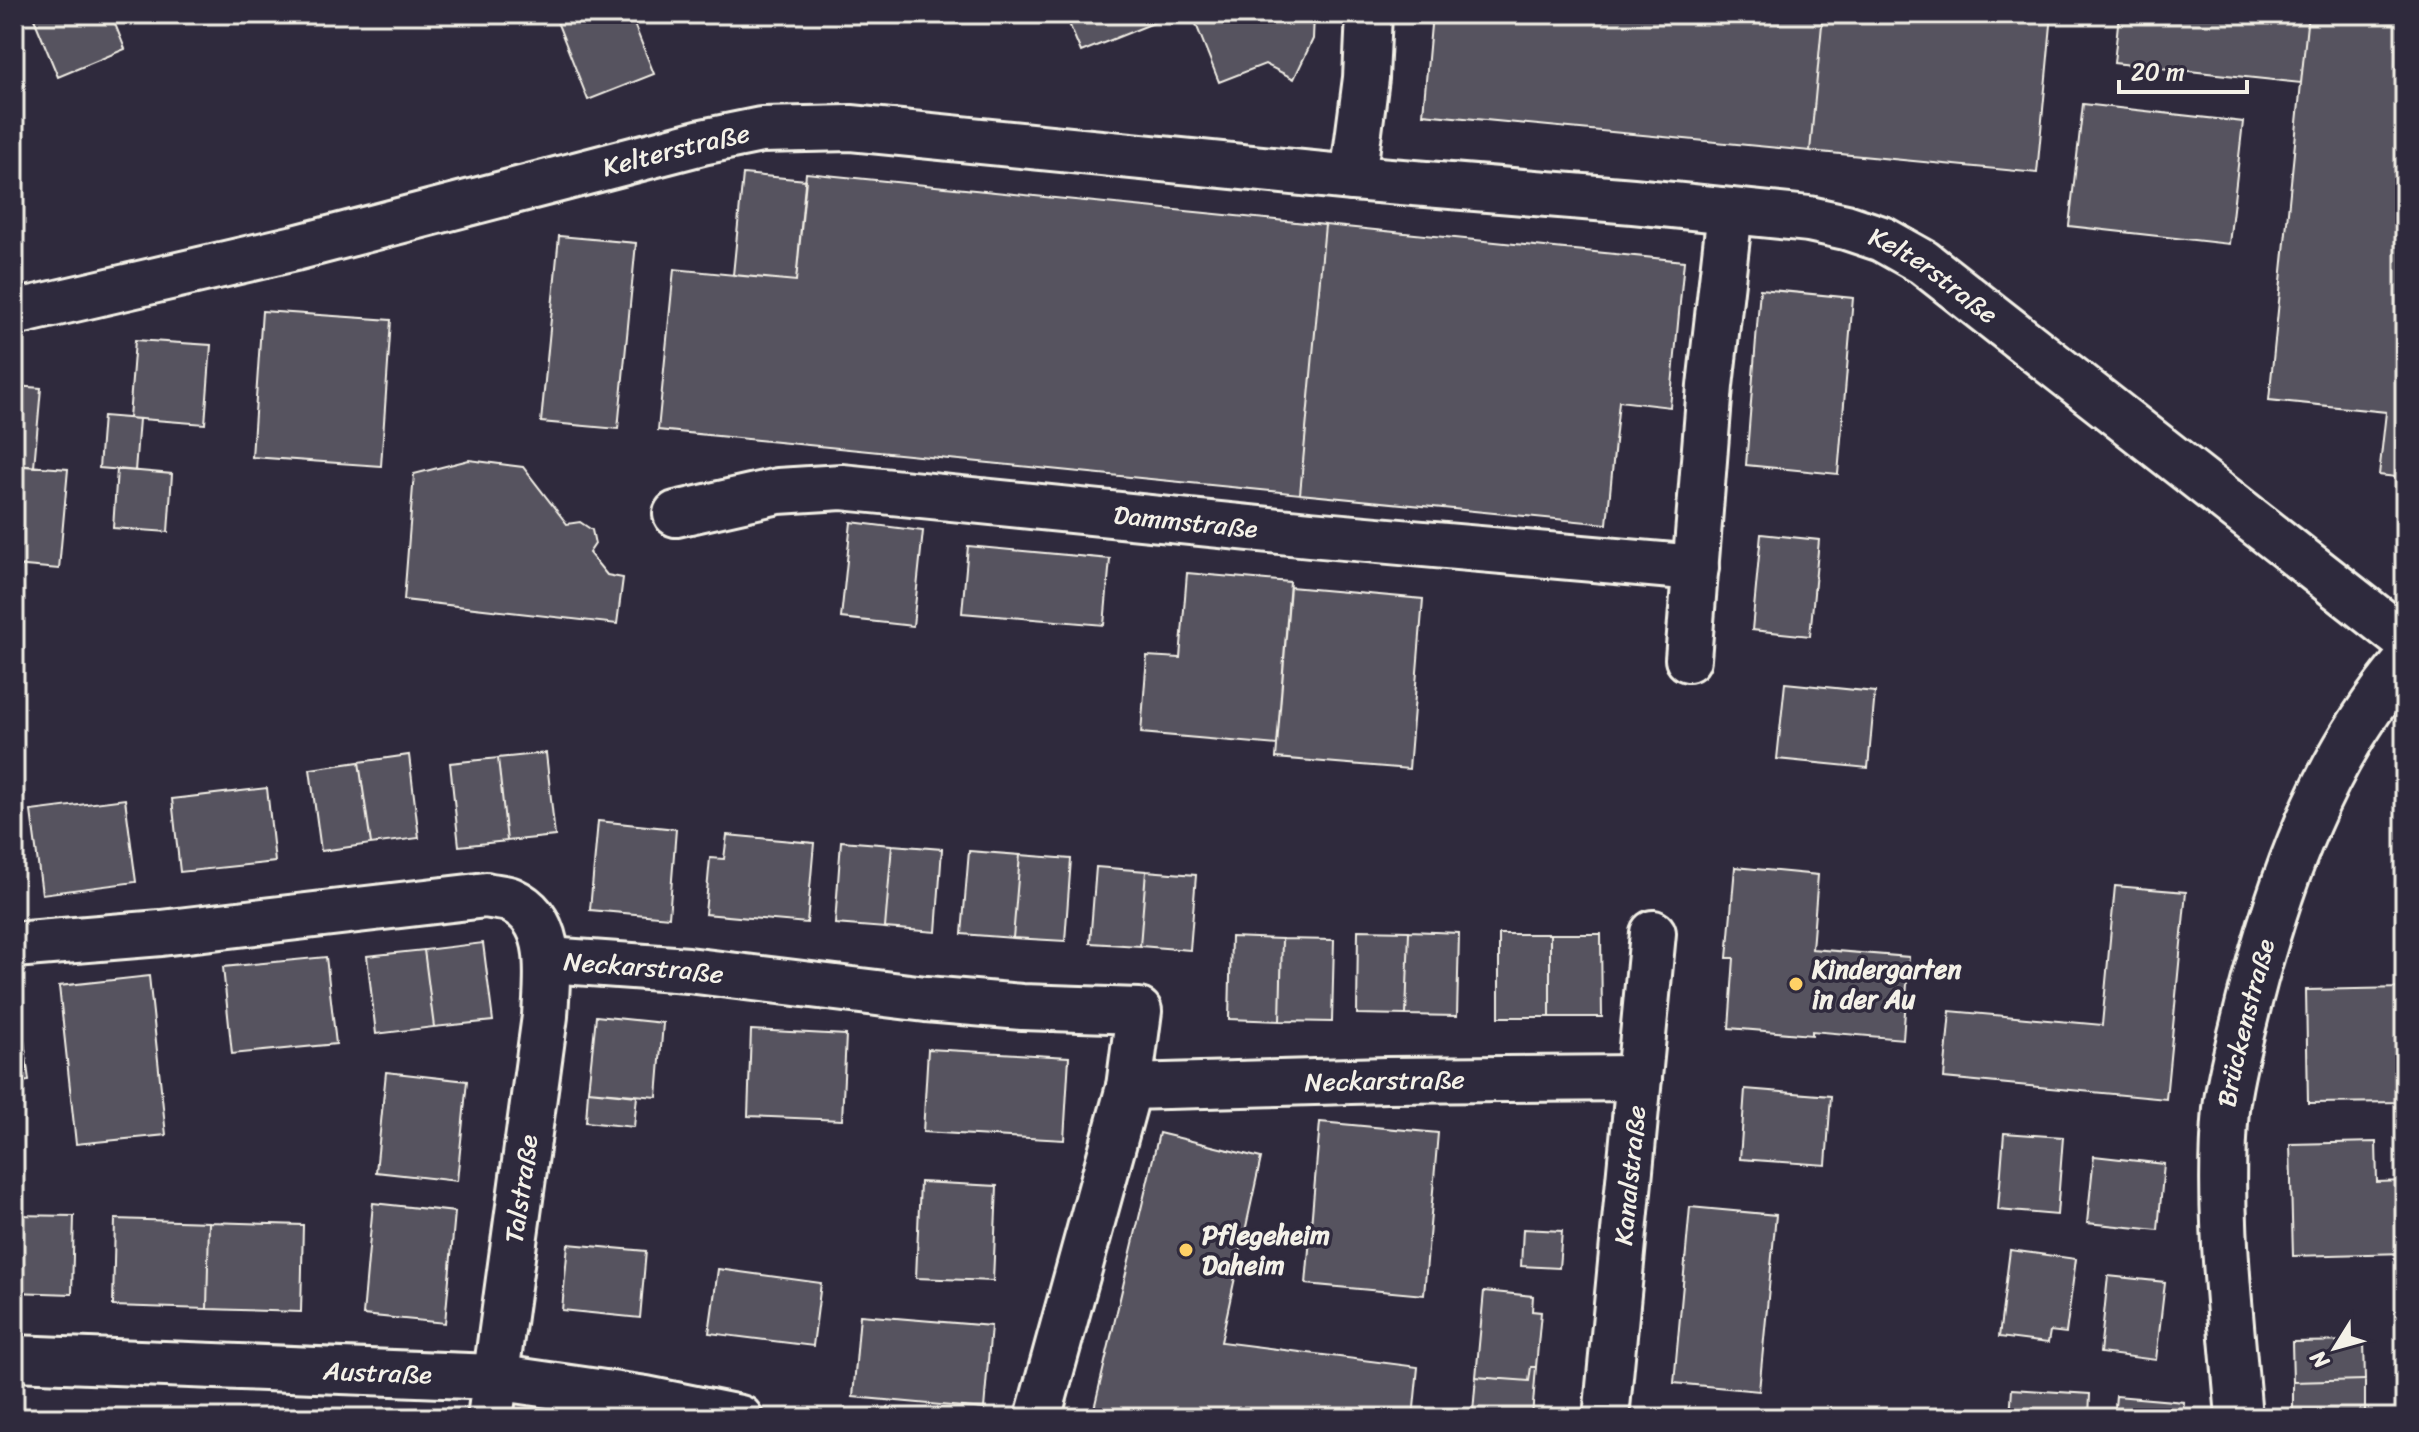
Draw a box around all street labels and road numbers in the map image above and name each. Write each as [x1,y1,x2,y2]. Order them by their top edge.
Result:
street label: Kelterstraße [597,110,754,190]
street label: Kelterstraße [1863,213,2009,336]
street label: Dammstraße [1111,491,1260,552]
street label: Brückenstraße [2203,933,2288,1110]
street label: Neckarstraße [562,938,726,997]
street label: Neckarstraße [1304,1056,1465,1105]
street label: Kanalstraße [1600,1103,1659,1247]
street label: Talstraße [491,1131,551,1246]
street label: Austraße [322,1347,433,1398]

